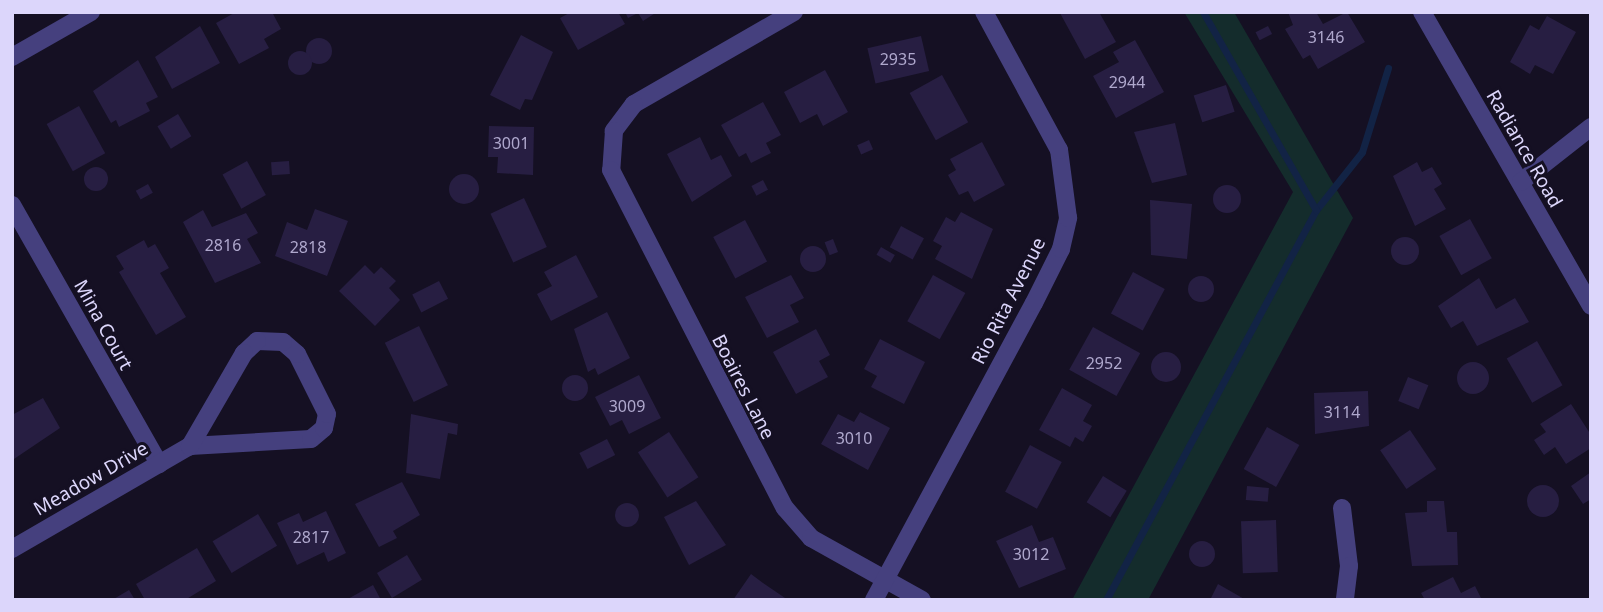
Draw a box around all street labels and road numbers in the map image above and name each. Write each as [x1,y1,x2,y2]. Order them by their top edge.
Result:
street label: Radiance Road [1481,86,1567,212]
street label: Rio Rita Avenue [967,234,1051,368]
street label: Mina Court [69,276,137,374]
street label: Boaires Lane [707,331,779,443]
street label: Meadow Drive [30,437,152,521]

